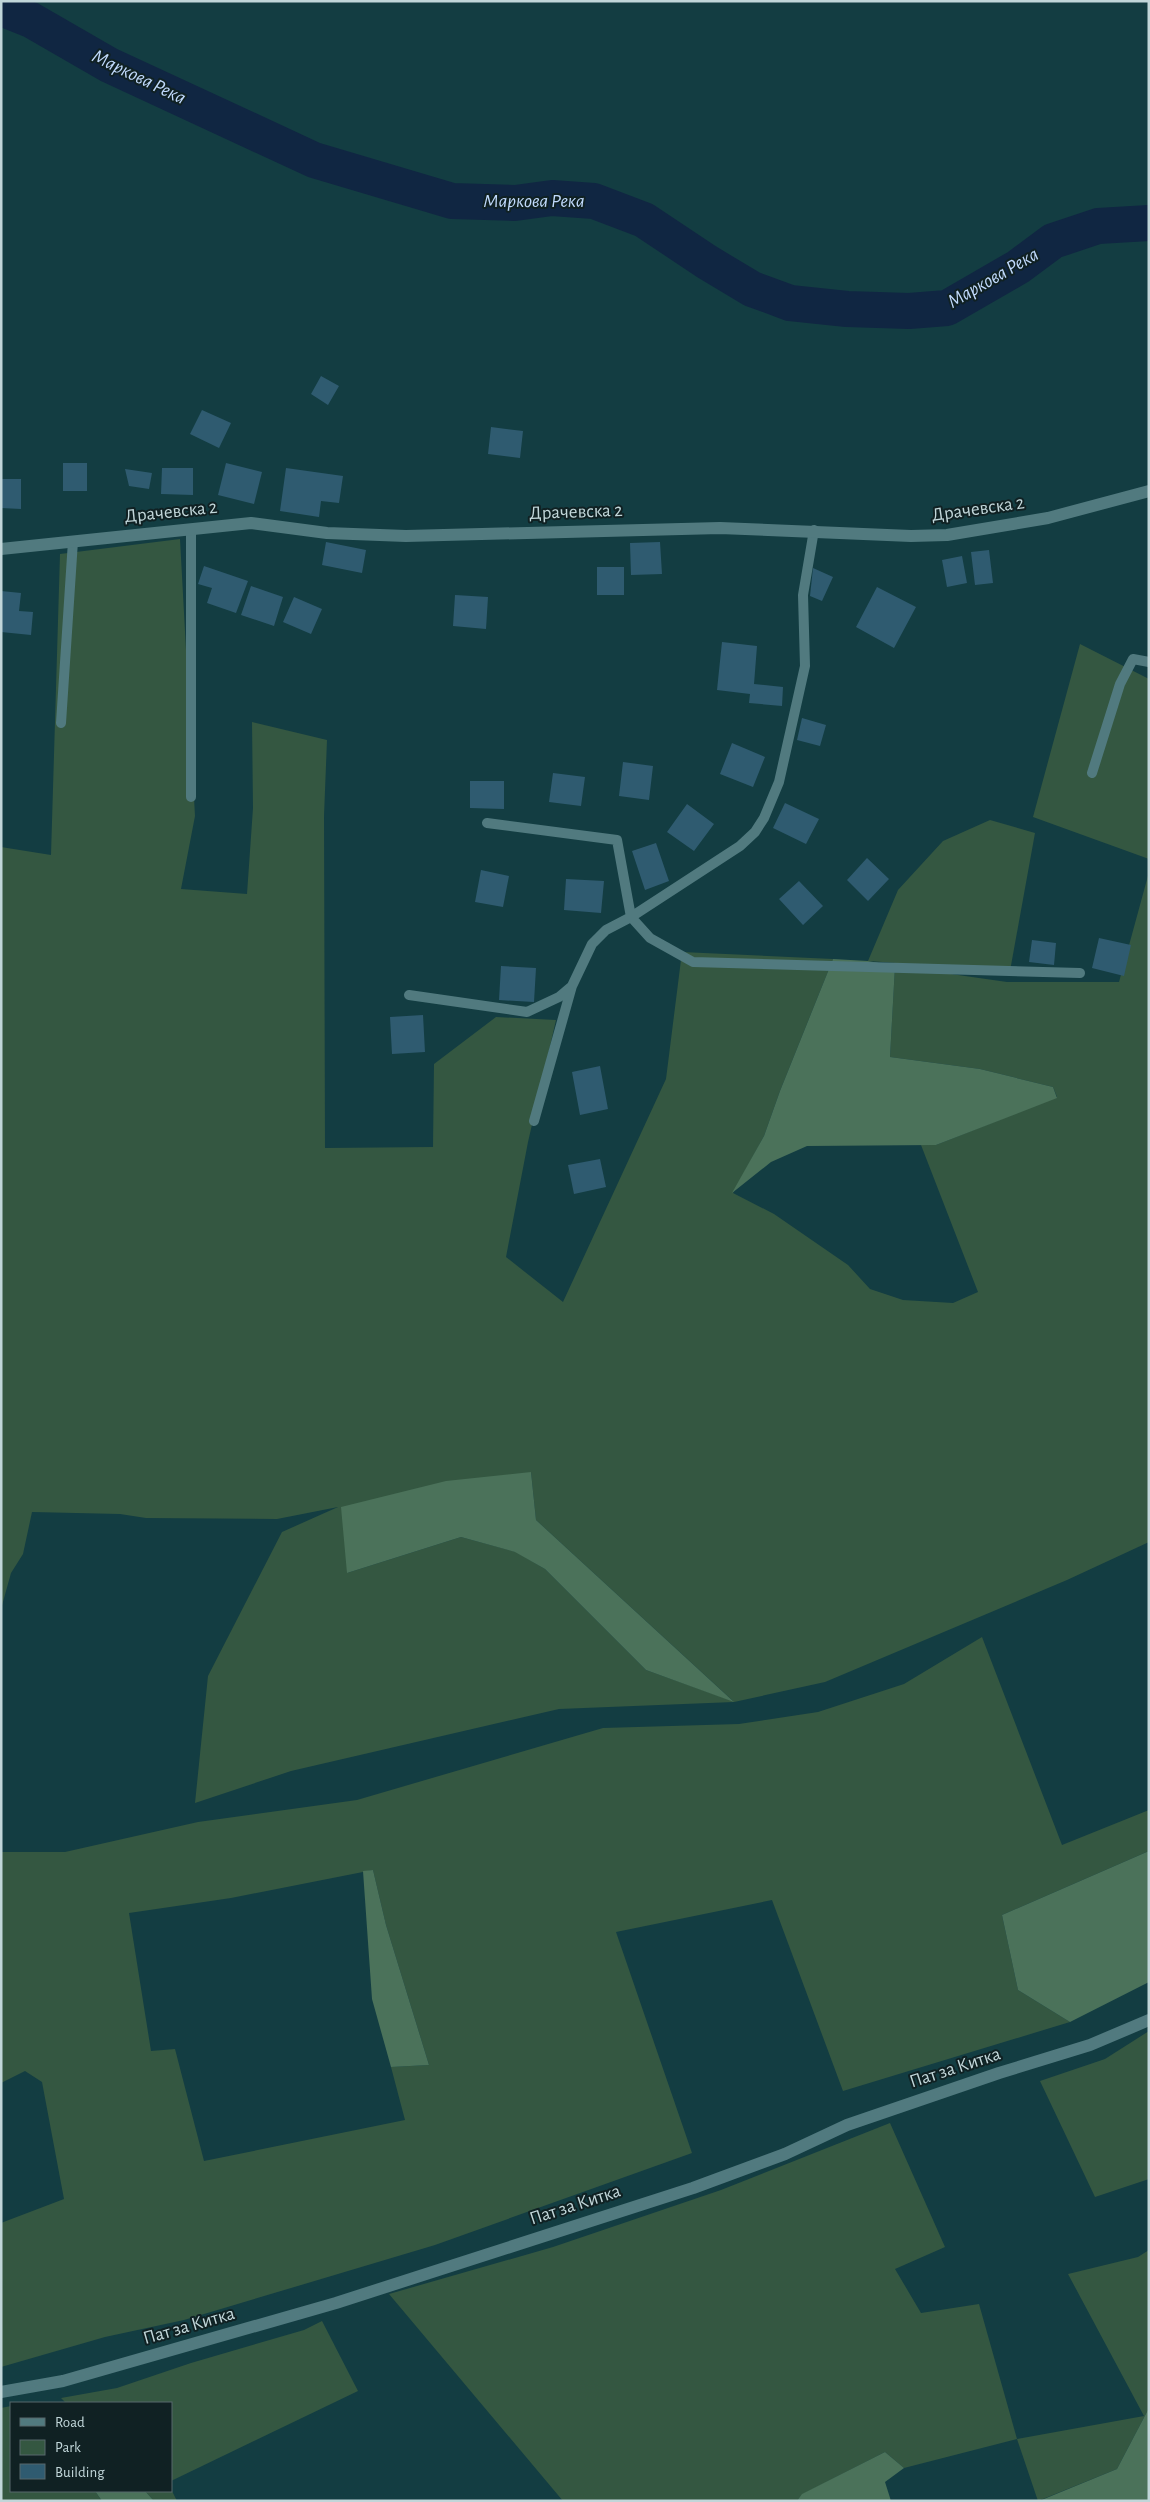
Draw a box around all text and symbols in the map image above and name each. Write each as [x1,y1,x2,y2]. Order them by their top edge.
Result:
water label: Маркова Река [89,46,189,108]
water label: Маркова Река [483,191,585,211]
water label: Маркова Река [944,244,1042,312]
street label: Драчевска 2 [930,493,1026,525]
street label: Драчевска 2 [124,498,219,526]
street label: Драчевска 2 [529,501,623,523]
street label: Пат за Китка [907,2044,1003,2092]
street label: Пат за Китка [527,2181,623,2229]
street label: Пат за Китка [141,2304,237,2348]
legend [10,2402,172,2492]
text: Road [55,2415,85,2430]
text: Park [55,2440,81,2455]
text: Building [55,2465,105,2480]

